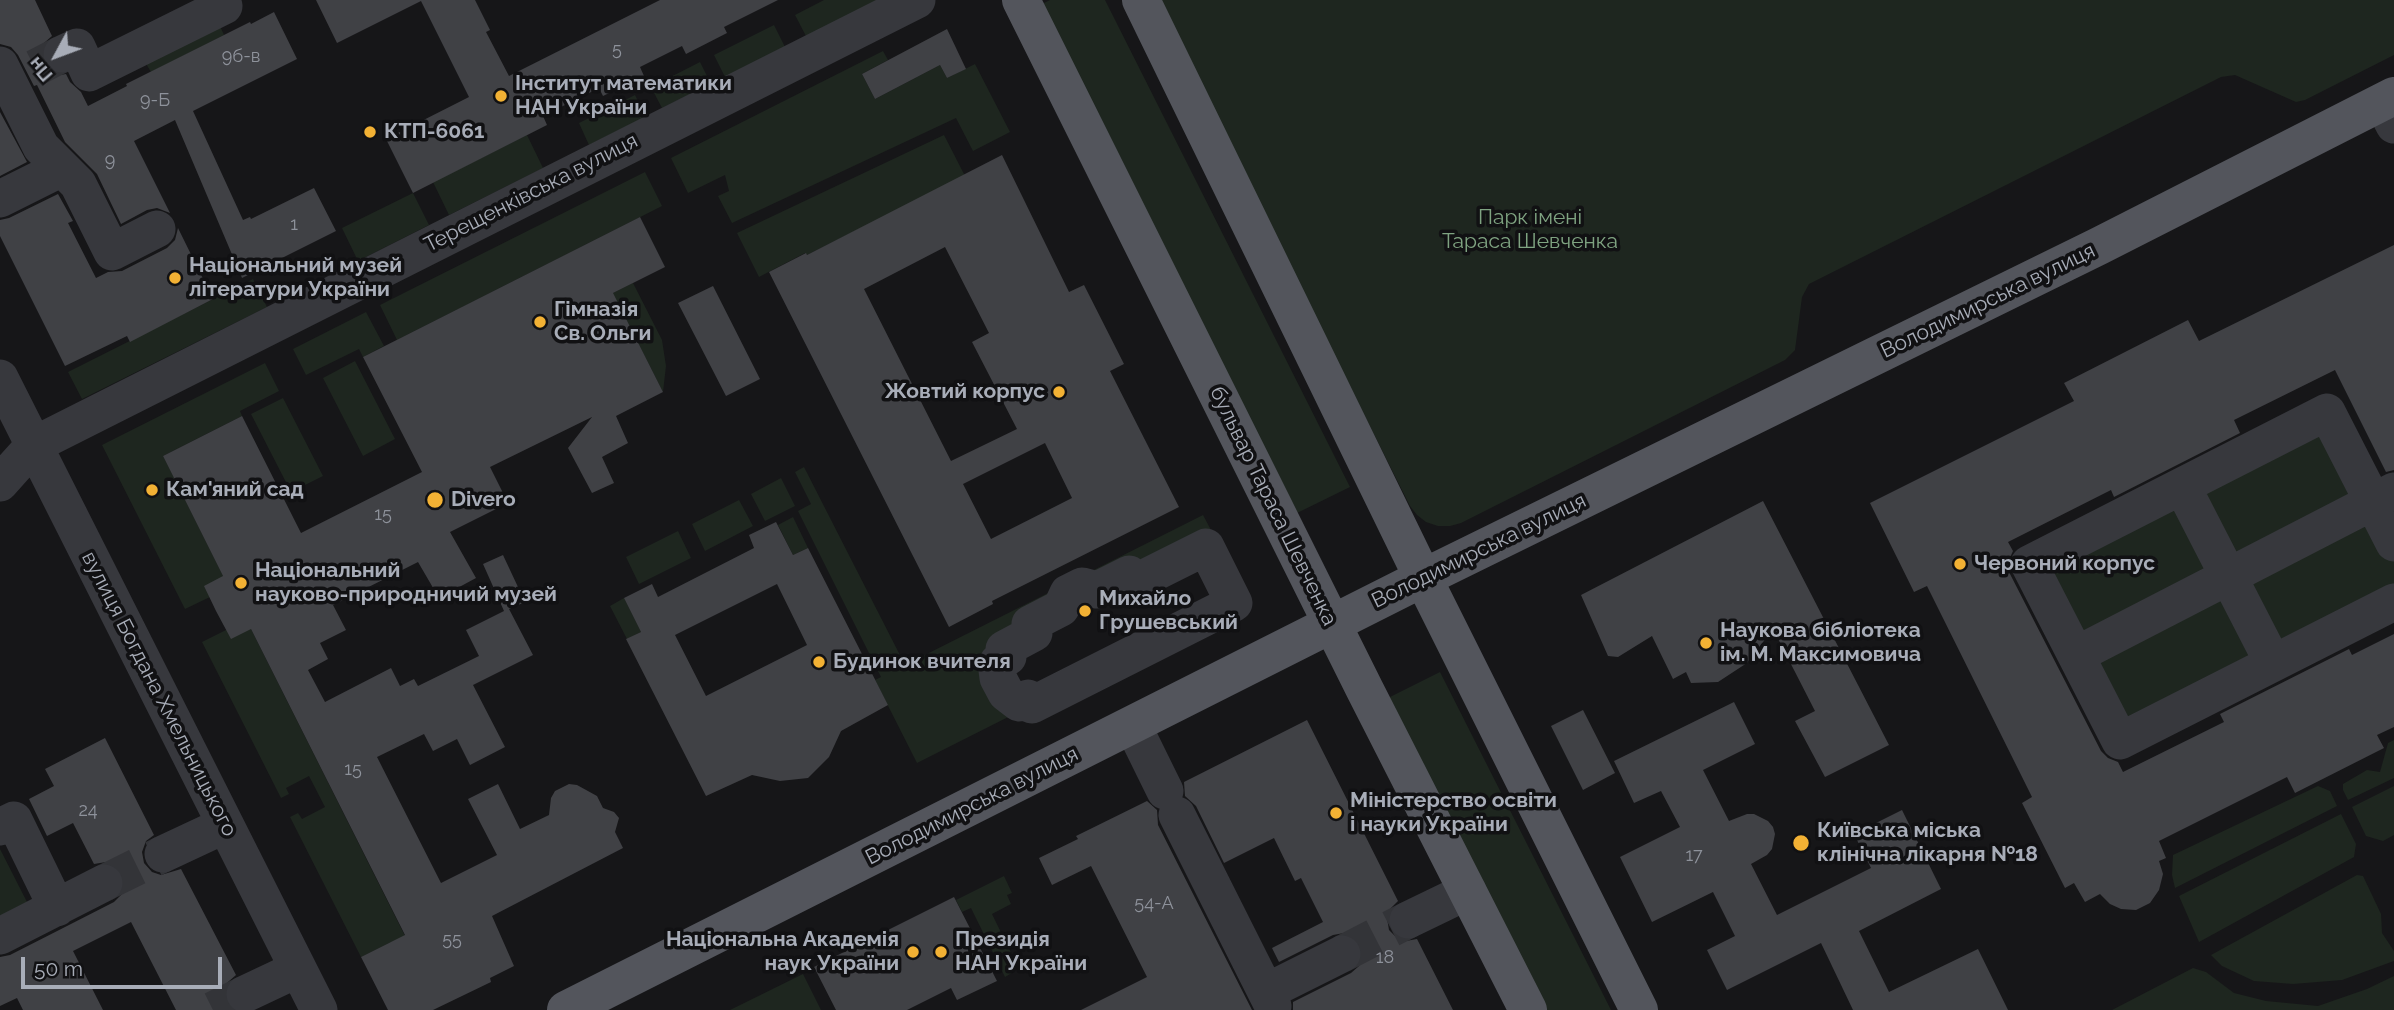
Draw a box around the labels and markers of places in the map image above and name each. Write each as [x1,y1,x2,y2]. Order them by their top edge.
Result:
place label: Інститут математики НАН України [515,71,732,121]
marker: Інститут математики НАН України [493,88,509,104]
place label: КТП-6061 [384,119,484,145]
marker: КТП-6061 [362,124,378,140]
place label: Національний музей літератури України [189,253,402,303]
marker: Національний музей літератури України [167,270,183,286]
place label: Гімназія Св. Ольги [554,297,651,347]
marker: Гімназія Св. Ольги [532,314,548,330]
place label: Жовтий корпус [885,379,1045,405]
marker: Жовтий корпус [1051,384,1067,400]
place label: Кам'яний сад [166,477,304,503]
marker: Кам'яний сад [144,482,160,498]
place label: Divero [451,487,516,513]
marker: Divero [425,490,445,510]
place label: Червоний корпус [1974,551,2155,577]
marker: Червоний корпус [1952,556,1968,572]
place label: Національний науково-природничий музей [255,558,557,608]
marker: Національний науково-природничий музей [233,575,249,591]
place label: Михайло Грушевський [1099,586,1238,636]
marker: Михайло Грушевський [1077,603,1093,619]
place label: Наукова бібліотека ім. М. Максимовича [1720,618,1921,668]
marker: Наукова бібліотека ім. М. Максимовича [1698,635,1714,651]
place label: Будинок вчителя [833,649,1011,675]
marker: Будинок вчителя [811,654,827,670]
place label: Міністерство освіти і науки України [1350,788,1557,838]
marker: Міністерство освіти і науки України [1328,805,1344,821]
place label: Київська міська клінічна лікарня №18 [1817,818,2038,868]
marker: Київська міська клінічна лікарня №18 [1791,833,1811,853]
place label: Національна Академія наук України [666,927,899,977]
place label: Президія НАН України [955,927,1087,977]
marker: Національна Академія наук України [905,944,921,960]
marker: Президія НАН України [933,944,949,960]

